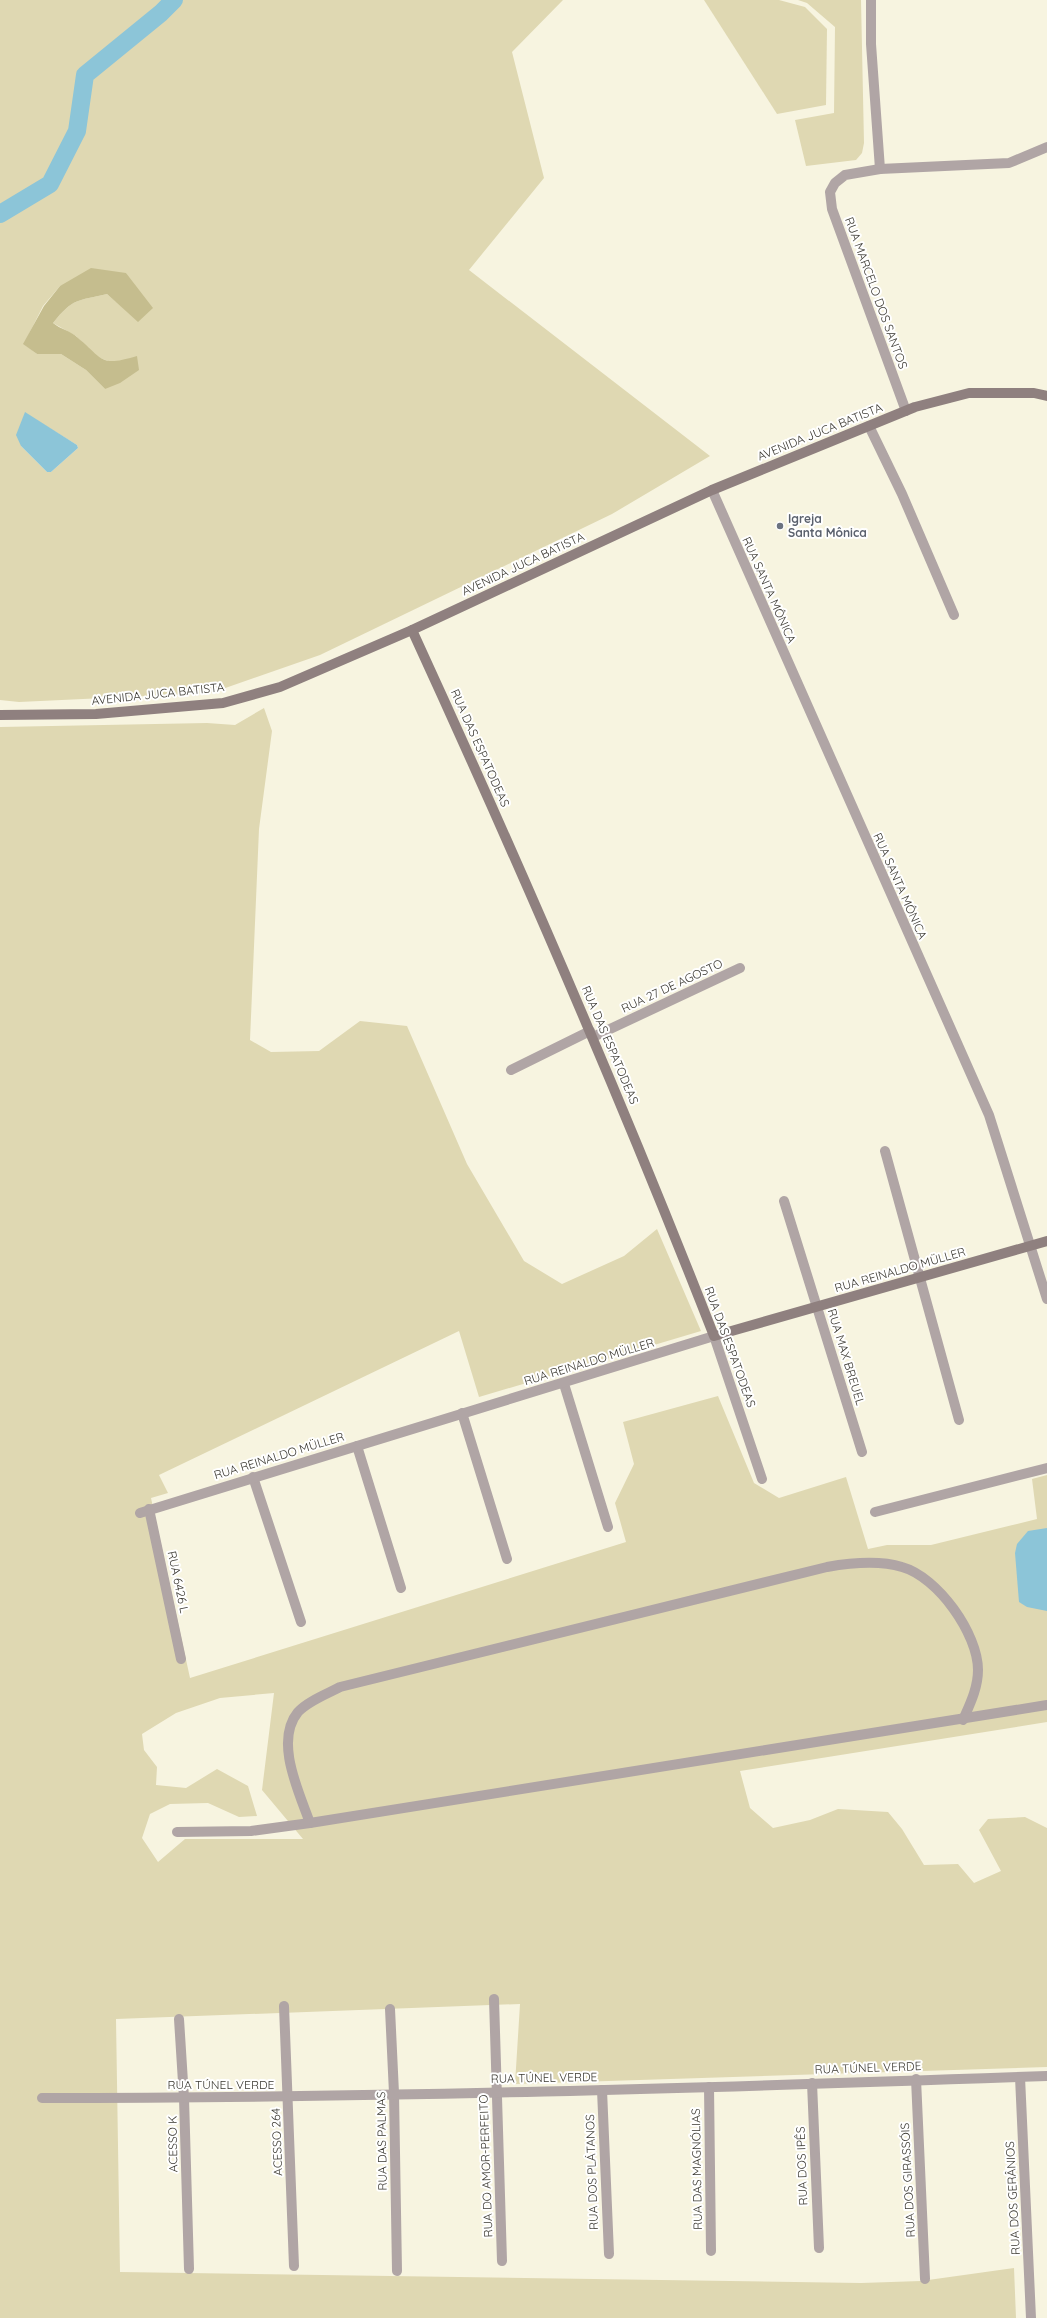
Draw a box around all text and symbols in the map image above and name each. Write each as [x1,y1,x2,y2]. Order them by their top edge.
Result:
street label: RUA MARCELO DOS SANTOS [842,215,911,371]
street label: AVENIDA JUCA BATISTA [755,399,885,463]
place label: Igreja Santa Mônica [788,511,867,540]
marker: Igreja Santa Mônica [775,521,785,531]
street label: AVENIDA JUCA BATISTA [459,528,587,599]
street label: RUA SANTA MÔNICA [739,534,800,646]
street label: AVENIDA JUCA BATISTA [91,679,225,708]
street label: RUA DAS ESPATODEAS [448,687,513,809]
street label: RUA SANTA MÔNICA [870,830,931,942]
street label: RUA 27 DE AGOSTO [619,955,725,1016]
street label: RUA DAS ESPATODEAS [579,983,642,1107]
street label: RUA REINALDO MÜLLER [833,1244,967,1295]
street label: RUA DAS ESPATODEAS [702,1284,759,1409]
street label: RUA MAX BREUEL [825,1307,868,1408]
street label: RUA REINALDO MÜLLER [522,1335,656,1388]
street label: RUA REINALDO MÜLLER [212,1429,346,1482]
street label: RUA 6426 L [165,1549,193,1615]
street label: RUA TÚNEL VERDE [814,2058,922,2077]
street label: RUA TÚNEL VERDE [490,2069,598,2086]
street label: RUA TÚNEL VERDE [168,2077,275,2092]
street label: RUA DAS PALMAS [373,2091,390,2191]
street label: RUA DO AMOR-PERFEITO [476,2094,495,2238]
street label: ACESSO 264 [268,2108,285,2176]
street label: RUA DAS MAGNÓLIAS [688,2108,705,2230]
street label: RUA DOS PLÁTANOS [582,2114,601,2230]
street label: ACESSO K [165,2116,180,2172]
street label: RUA DOS GIRASSÓIS [897,2122,918,2238]
street label: RUA DOS IPÊS [793,2126,810,2206]
street label: RUA DOS GERÂNIOS [1002,2140,1023,2255]

